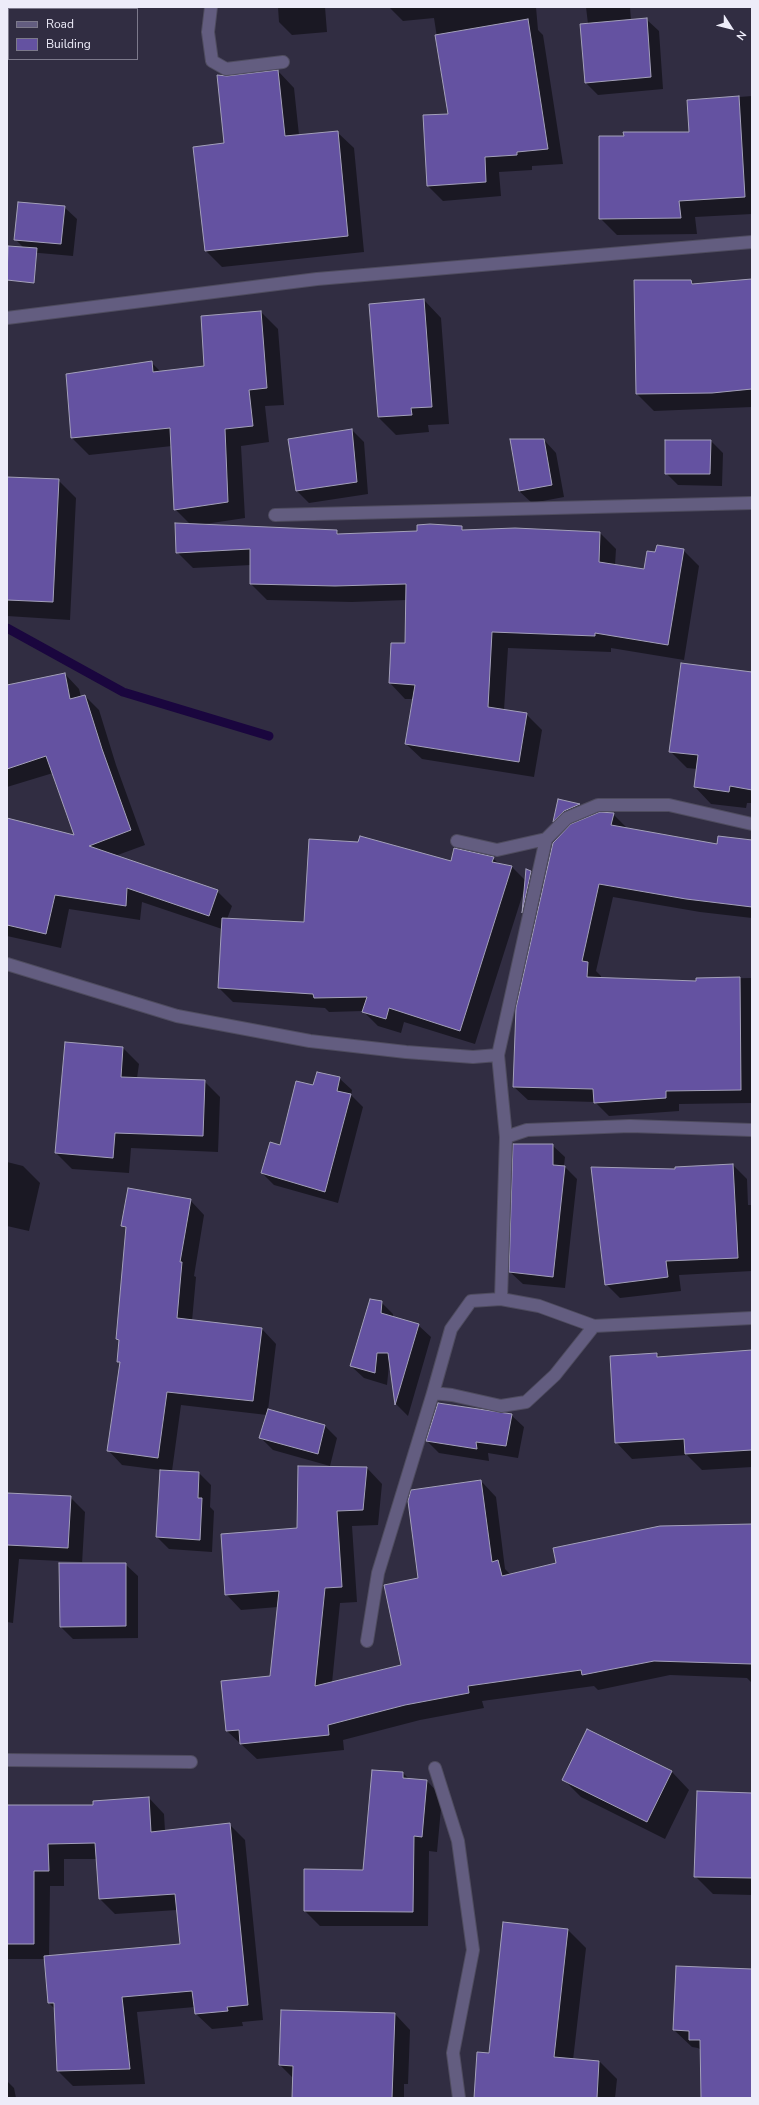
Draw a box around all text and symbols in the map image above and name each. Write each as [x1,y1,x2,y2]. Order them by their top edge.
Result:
legend [8,8,138,60]
north arrow [711,8,751,48]
text: Road [46,16,74,32]
text: N [733,28,750,43]
text: Building [46,36,91,52]

